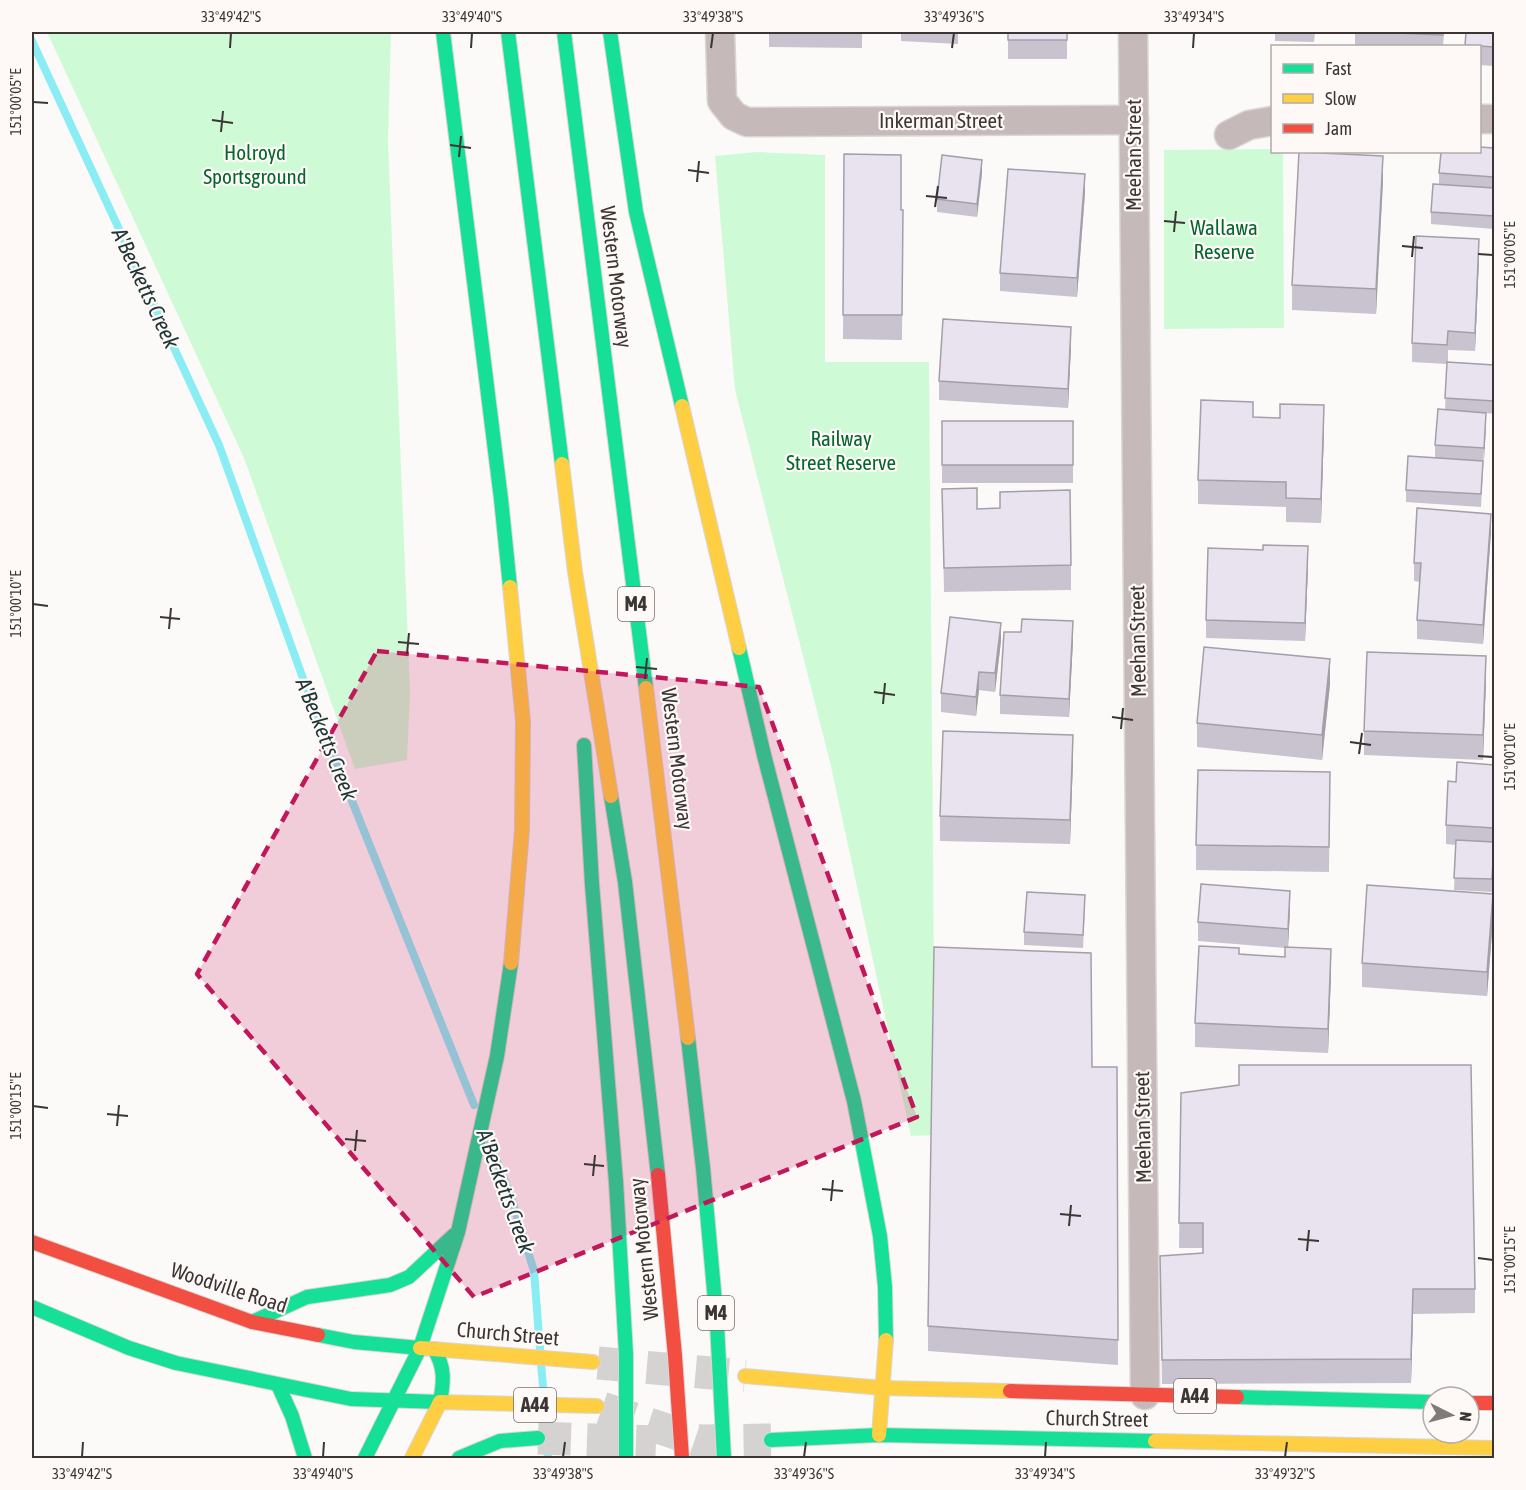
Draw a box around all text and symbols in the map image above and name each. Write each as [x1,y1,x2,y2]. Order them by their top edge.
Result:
text: 33°49'42"S [201,8,261,25]
text: 33°49'40"S [442,8,502,25]
text: 33°49'38"S [683,8,743,25]
text: 33°49'36"S [924,8,984,25]
text: 33°49'34"S [1164,8,1224,25]
legend [1271,45,1481,153]
text: Fast [1325,58,1352,79]
text: 151°00'05"E [7,68,24,136]
text: Slow [1325,88,1356,109]
street label: Meehan Street [1121,99,1145,211]
street label: Inkerman Street [879,108,1003,132]
text: Jam [1325,118,1352,139]
park label: Holroyd Sportsground [203,140,307,188]
street label: Western Motorway [596,205,638,350]
park label: Wallawa Reserve [1190,215,1258,263]
text: 151°00'05"E [1501,221,1518,289]
water label: A'Becketts Creek [106,223,185,353]
park label: Railway Street Reserve [786,426,896,474]
text: 151°00'10"E [7,570,24,638]
street label: Meehan Street [1124,585,1150,697]
road number: M4 [618,587,654,621]
water label: A'Becketts Creek [290,673,364,804]
street label: Western Motorway [657,687,699,832]
text: 151°00'10"E [1501,723,1518,791]
street label: Meehan Street [1129,1071,1155,1183]
text: 151°00'15"E [7,1072,24,1140]
water label: A'Becketts Creek [471,1124,541,1257]
street label: Western Motorway [624,1177,662,1321]
text: 151°00'15"E [1501,1226,1518,1294]
street label: Woodville Road [168,1257,291,1317]
road number: M4 [698,1296,734,1330]
street label: Church Street [456,1317,560,1349]
road number: A44 [1174,1379,1216,1413]
north arrow [1421,1385,1481,1445]
road number: A44 [514,1388,556,1422]
street label: Church Street [1045,1405,1149,1431]
text: N [1456,1411,1475,1422]
text: 33°49'42"S [52,1465,112,1482]
text: 33°49'40"S [293,1465,353,1482]
text: 33°49'38"S [533,1465,593,1482]
text: 33°49'36"S [774,1465,834,1482]
text: 33°49'34"S [1015,1465,1075,1482]
text: 33°49'32"S [1255,1465,1315,1482]

